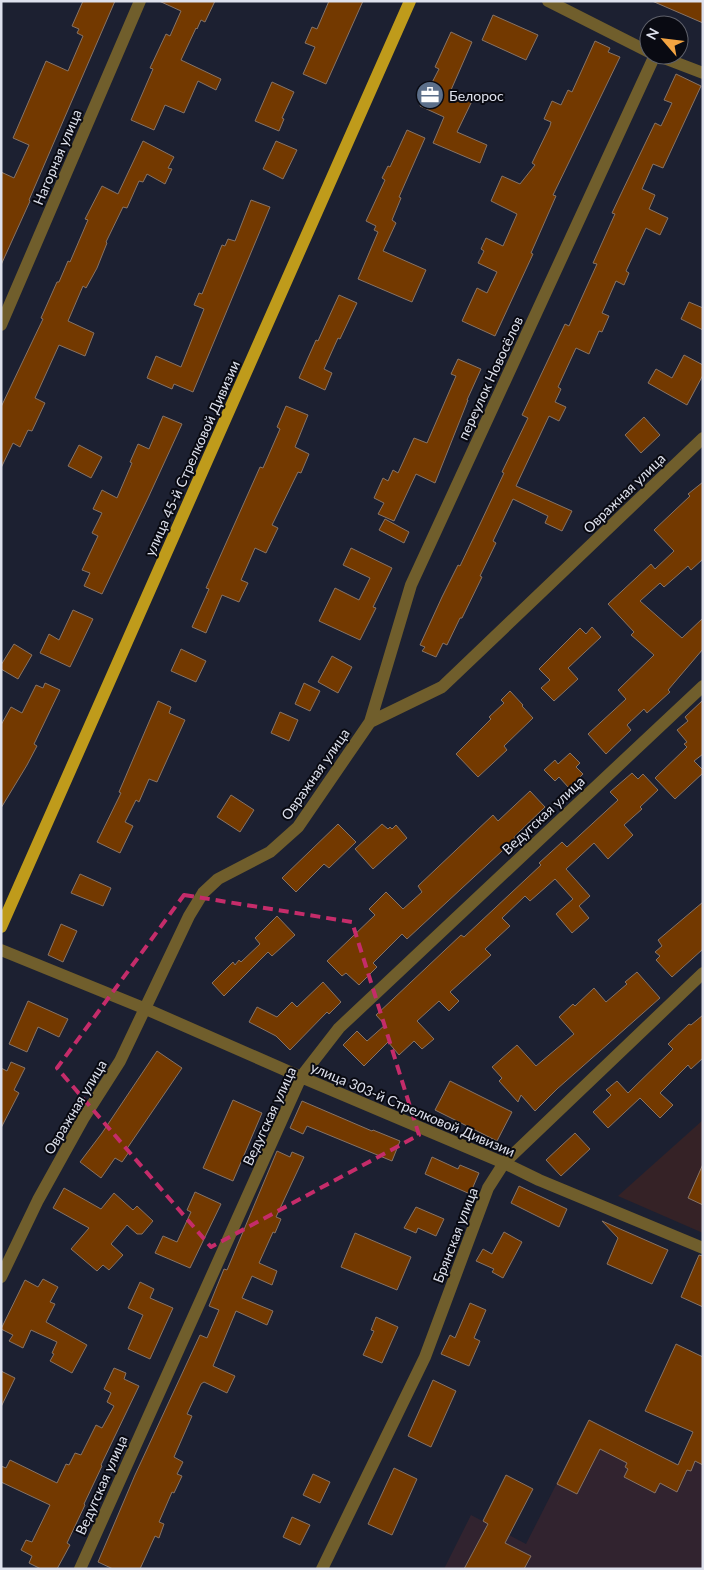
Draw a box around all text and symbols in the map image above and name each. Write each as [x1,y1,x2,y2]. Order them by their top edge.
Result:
north arrow [639,15,689,65]
text: N [642,25,662,42]
office icon: Белорос [415,80,445,110]
place label: Белорос [449,87,504,104]
street label: Нагорная улица [29,107,85,207]
street label: переулок Новосёлов [454,314,526,442]
street label: улица 45-й Стрелковой Дивизии [141,358,243,558]
street label: Овражная улица [579,450,669,536]
street label: Овражная улица [277,725,353,823]
street label: Ведугская улица [498,772,588,858]
street label: Овражная улица [40,1057,110,1157]
street label: улица 303-й Стрелковой Дивизии [308,1058,518,1160]
street label: Ведугская улица [239,1064,299,1168]
street label: Брянская улица [429,1185,481,1285]
street label: Ведугская улица [71,1433,131,1537]

